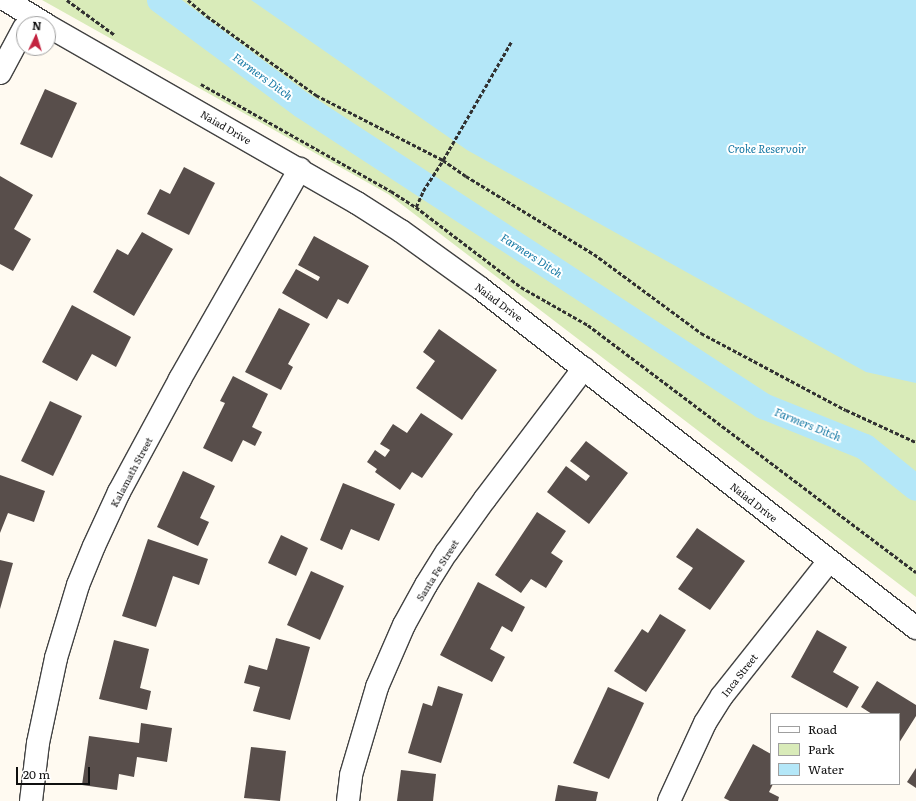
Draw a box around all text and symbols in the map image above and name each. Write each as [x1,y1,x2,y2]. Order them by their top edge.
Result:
north arrow [16,16,56,56]
text: N [32,17,42,33]
water label: Farmers Ditch [231,50,295,102]
street label: Naiad Drive [199,108,253,146]
water label: Croke Reservoir [728,141,806,155]
water label: Farmers Ditch [499,230,565,280]
street label: Naiad Drive [473,280,525,324]
water label: Farmers Ditch [773,405,843,443]
street label: Kalamath Street [108,435,154,509]
street label: Naiad Drive [728,480,780,524]
street label: Santa Fe Street [413,537,461,603]
street label: Inca Street [718,651,760,699]
legend [770,713,900,785]
text: Road [808,720,837,738]
text: Park [808,740,834,758]
scale bar [18,759,92,785]
text: Water [808,760,844,778]
text: 20 m [23,765,50,783]

